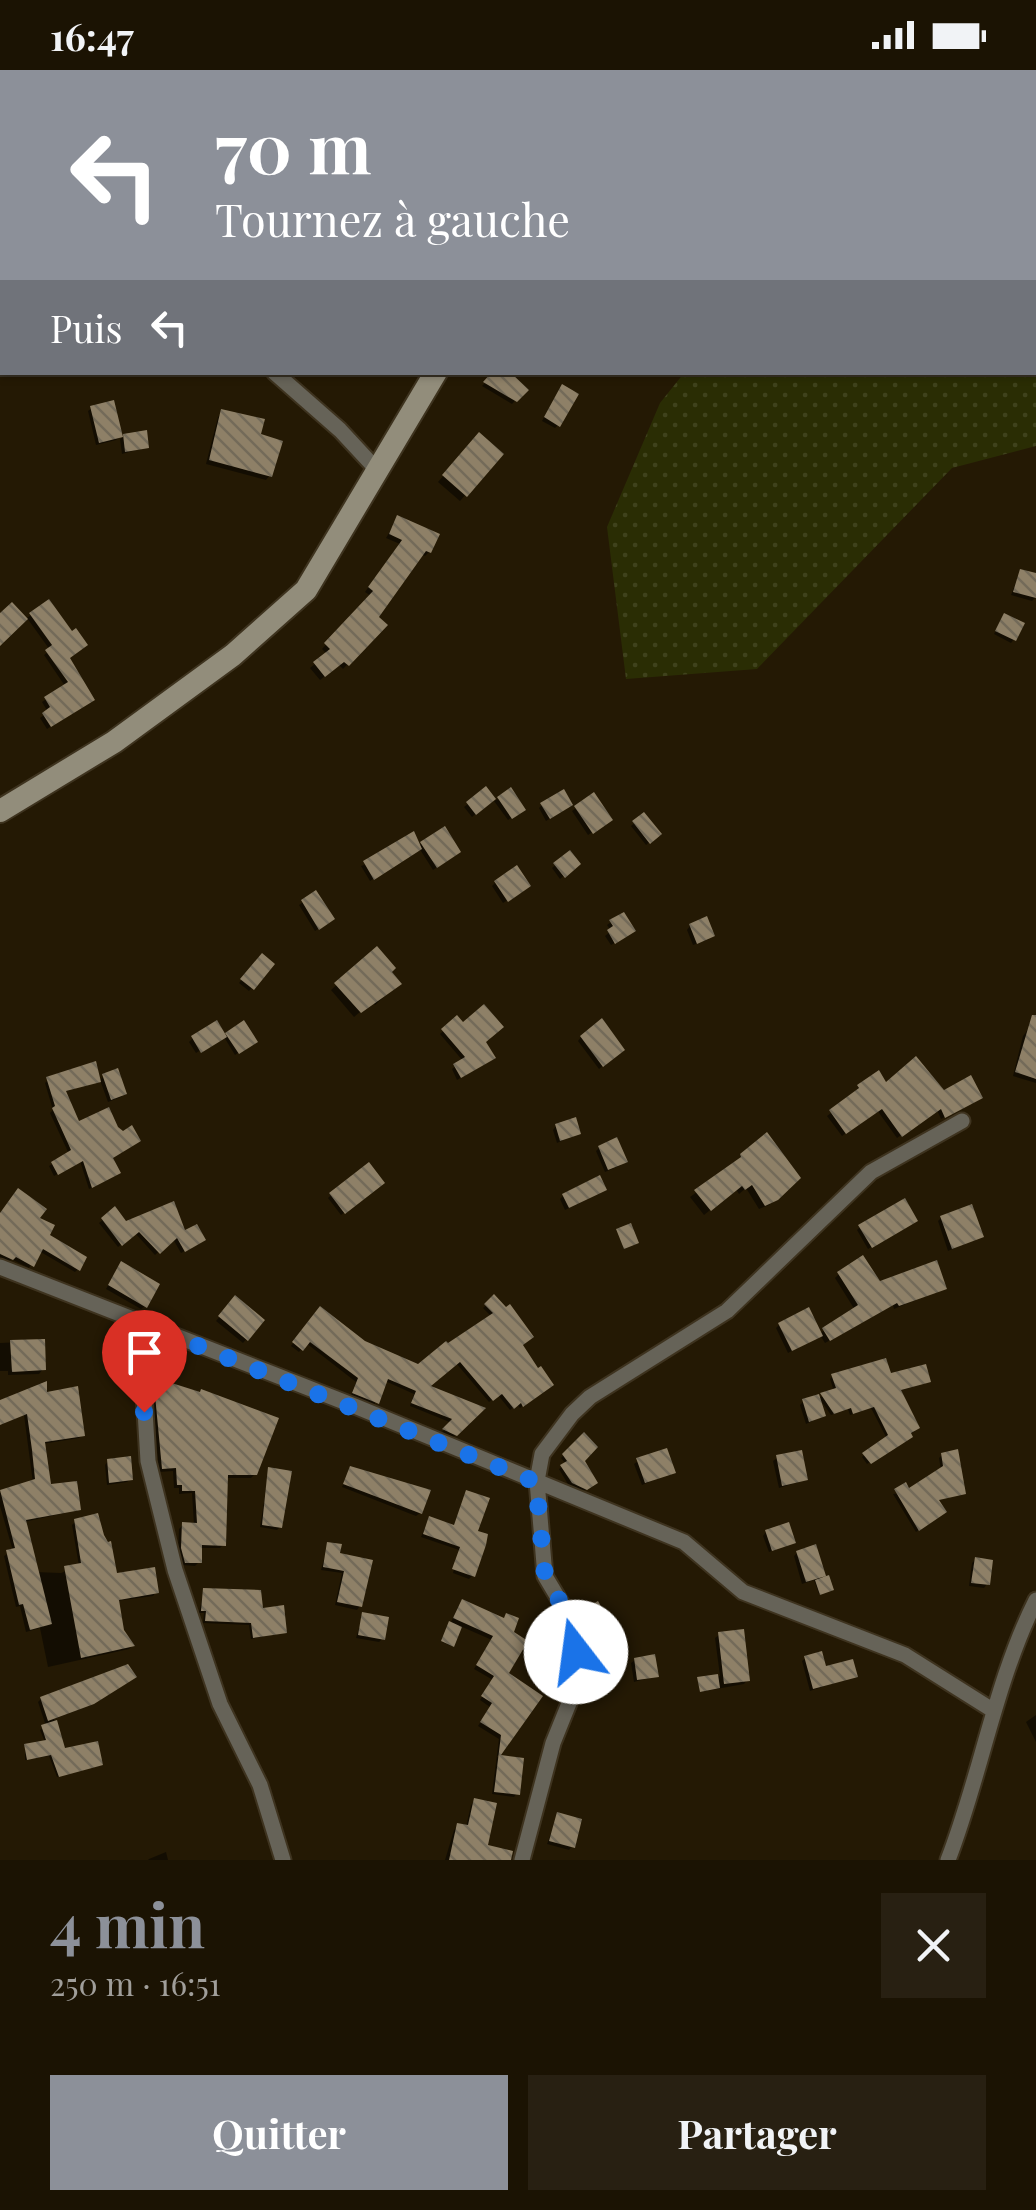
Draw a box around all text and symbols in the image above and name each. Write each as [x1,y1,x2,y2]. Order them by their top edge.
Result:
text: 16:47 [50,10,134,61]
text: 70 m [215,98,372,192]
icon: left [50,110,180,240]
text: Tournez à gauche [215,188,570,248]
icon: left [142,300,197,355]
text: Puis [50,302,122,353]
pin [102,1310,187,1413]
icon: arrive [117,1325,172,1380]
position arrow [524,1600,628,1704]
text: 4 min [50,1883,205,1963]
button: close [881,1893,986,1998]
text: 250 m · 16:51 [50,1961,221,2004]
button: Quitter [50,2075,508,2190]
button: Partager [528,2075,986,2190]

